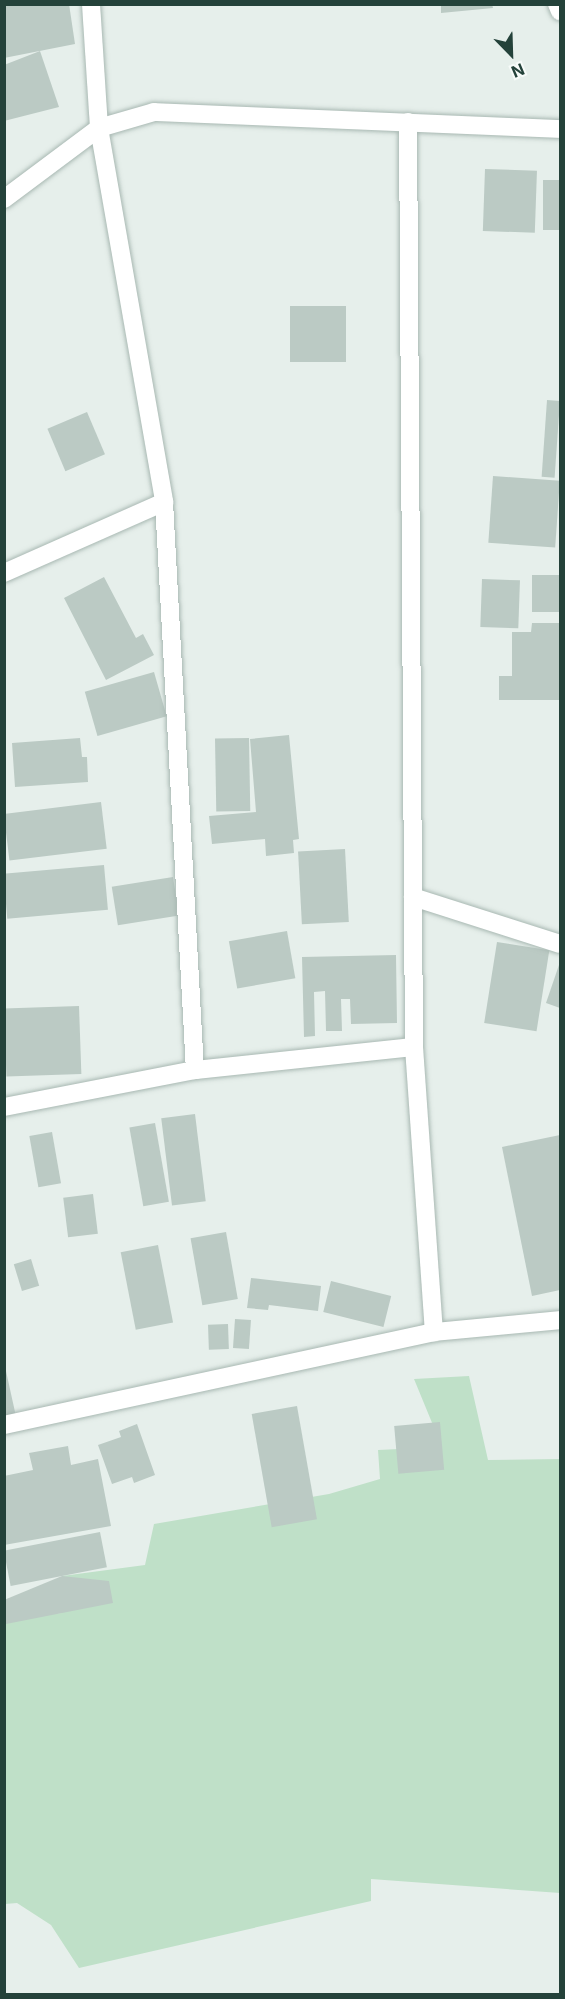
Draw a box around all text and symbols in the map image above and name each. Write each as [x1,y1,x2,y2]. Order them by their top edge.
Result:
north arrow [481,24,541,84]
text: N [509,59,528,82]

